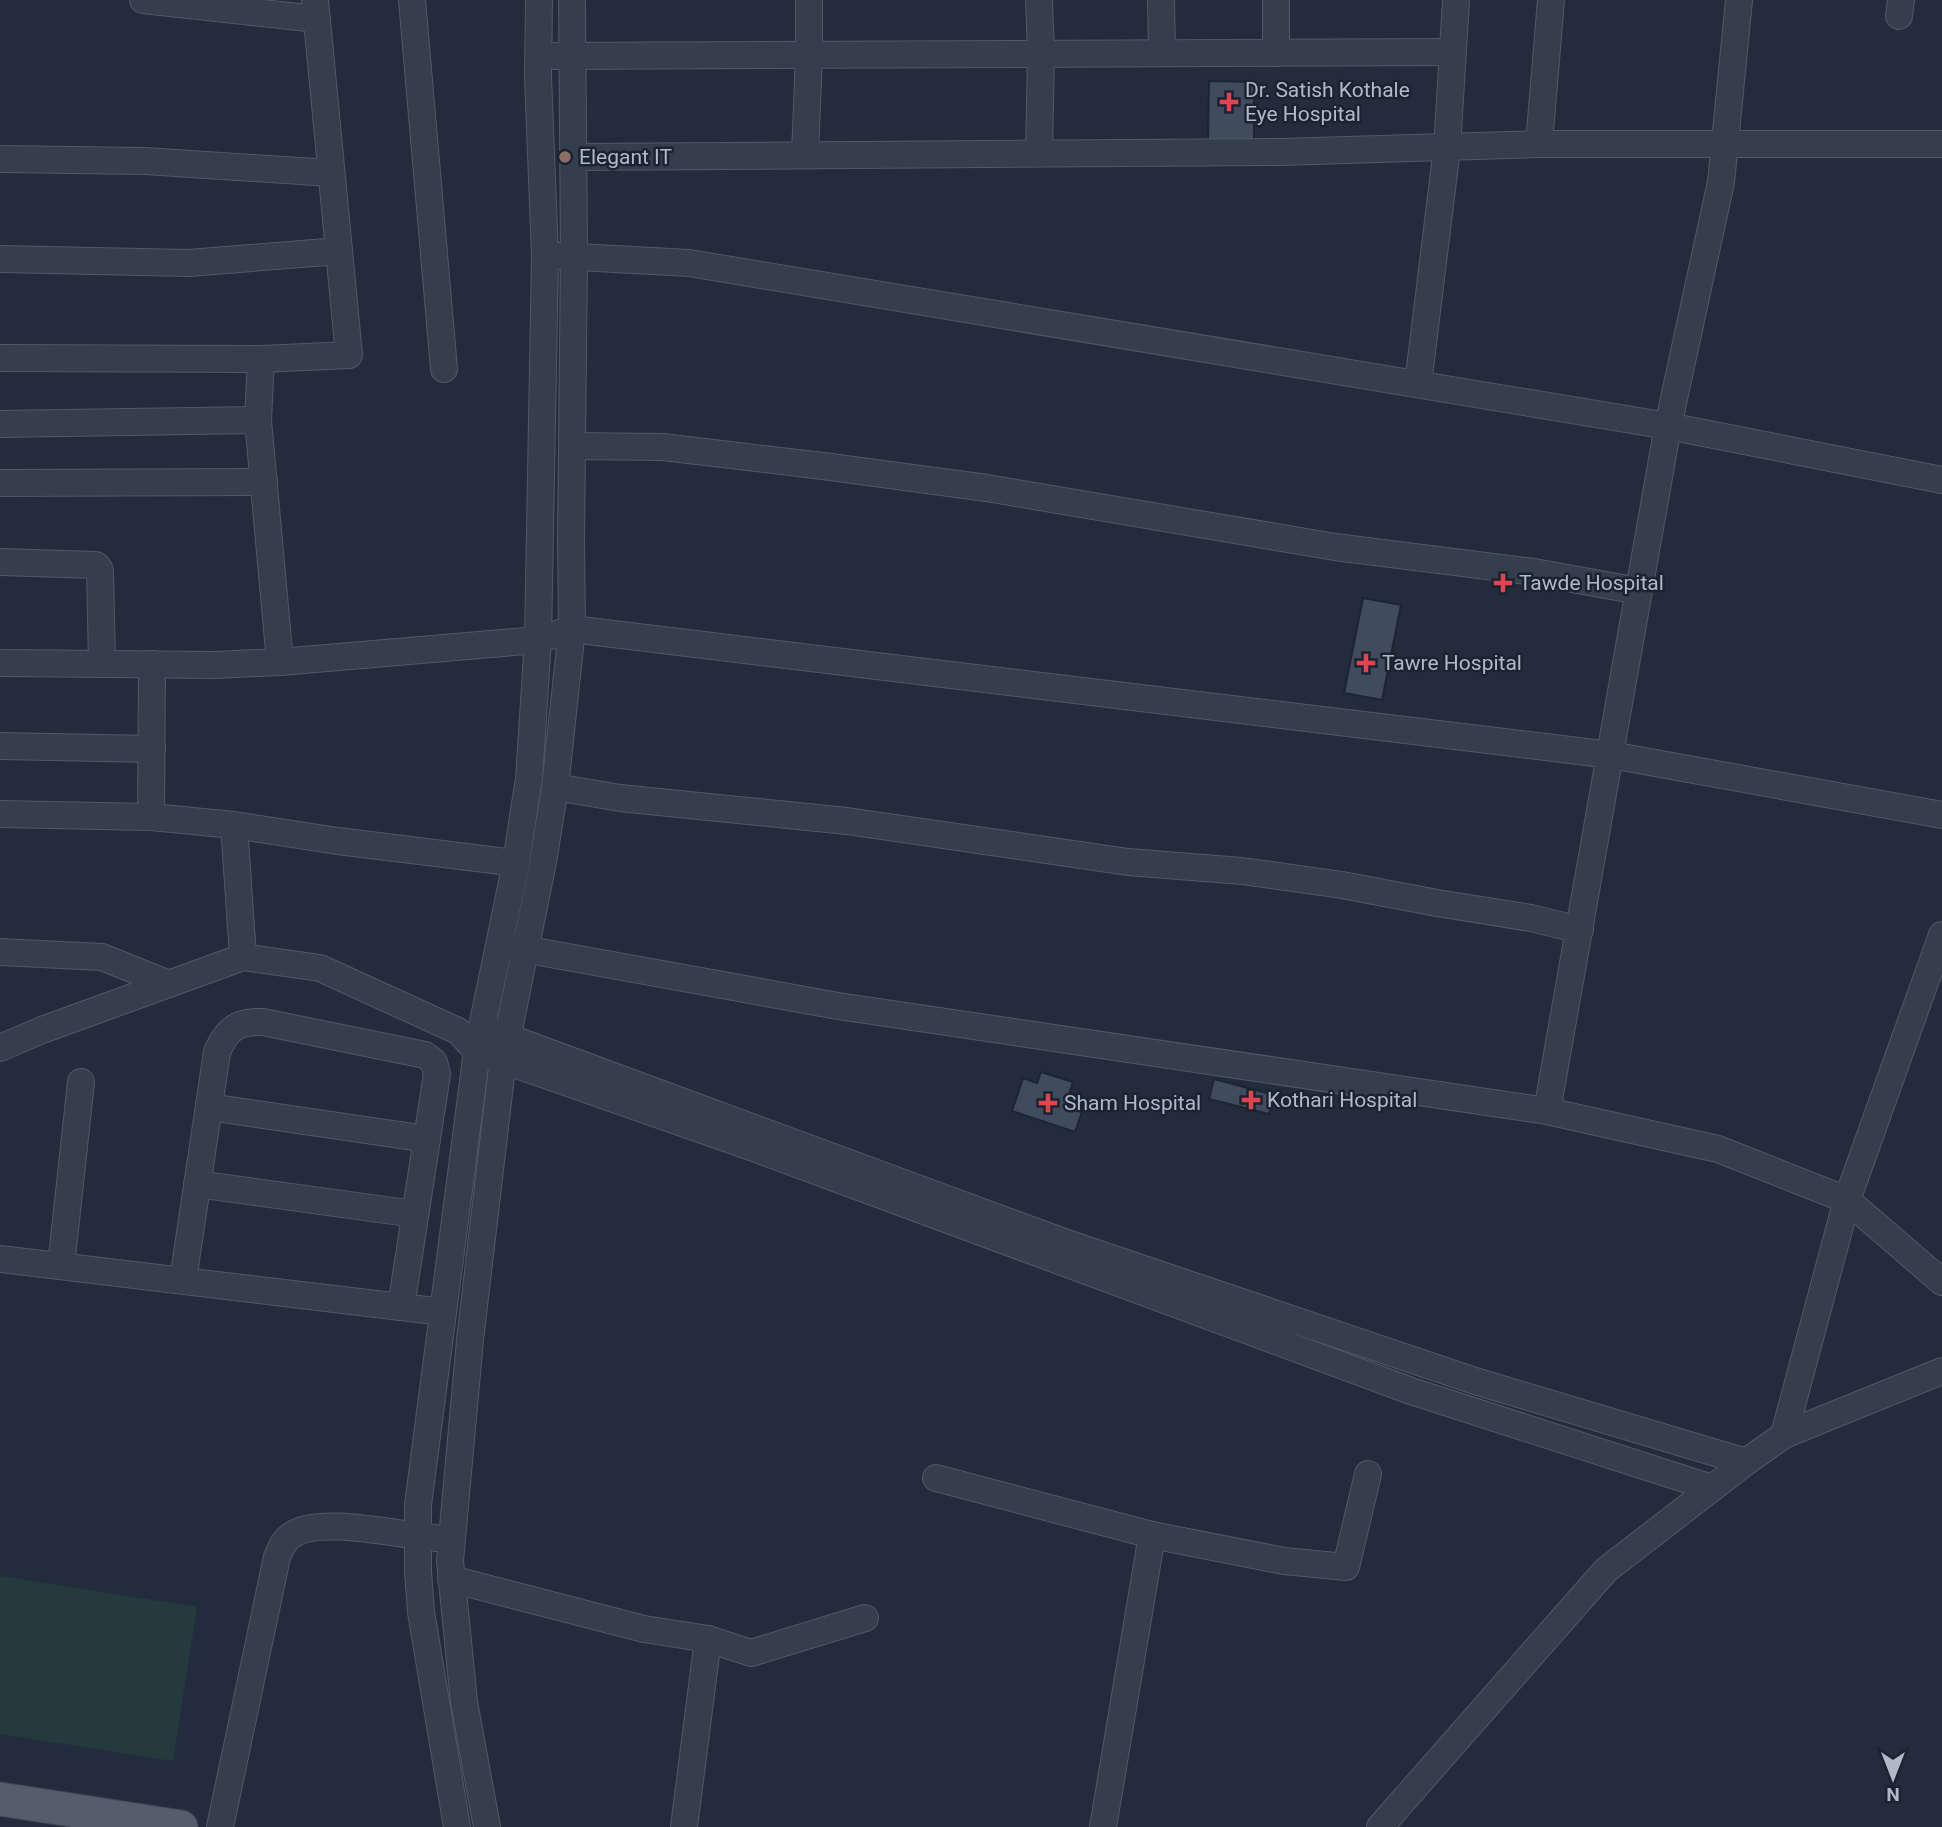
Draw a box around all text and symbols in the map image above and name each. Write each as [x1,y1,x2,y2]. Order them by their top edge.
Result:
place label: Dr. Satish Kothale Eye Hospital [1245,78,1410,126]
marker: Dr. Satish Kothale Eye Hospital [1219,92,1239,112]
place label: Elegant IT [579,145,672,169]
marker: Elegant IT [557,149,573,165]
place label: Tawde Hospital [1519,571,1664,595]
marker: Tawde Hospital [1493,573,1513,593]
place label: Tawre Hospital [1382,651,1522,675]
marker: Tawre Hospital [1356,653,1376,673]
place label: Kothari Hospital [1267,1088,1417,1112]
marker: Kothari Hospital [1241,1090,1261,1110]
place label: Sham Hospital [1064,1091,1201,1115]
marker: Sham Hospital [1038,1093,1058,1113]
north arrow [1858,1743,1928,1813]
text: N [1886,1783,1900,1806]

